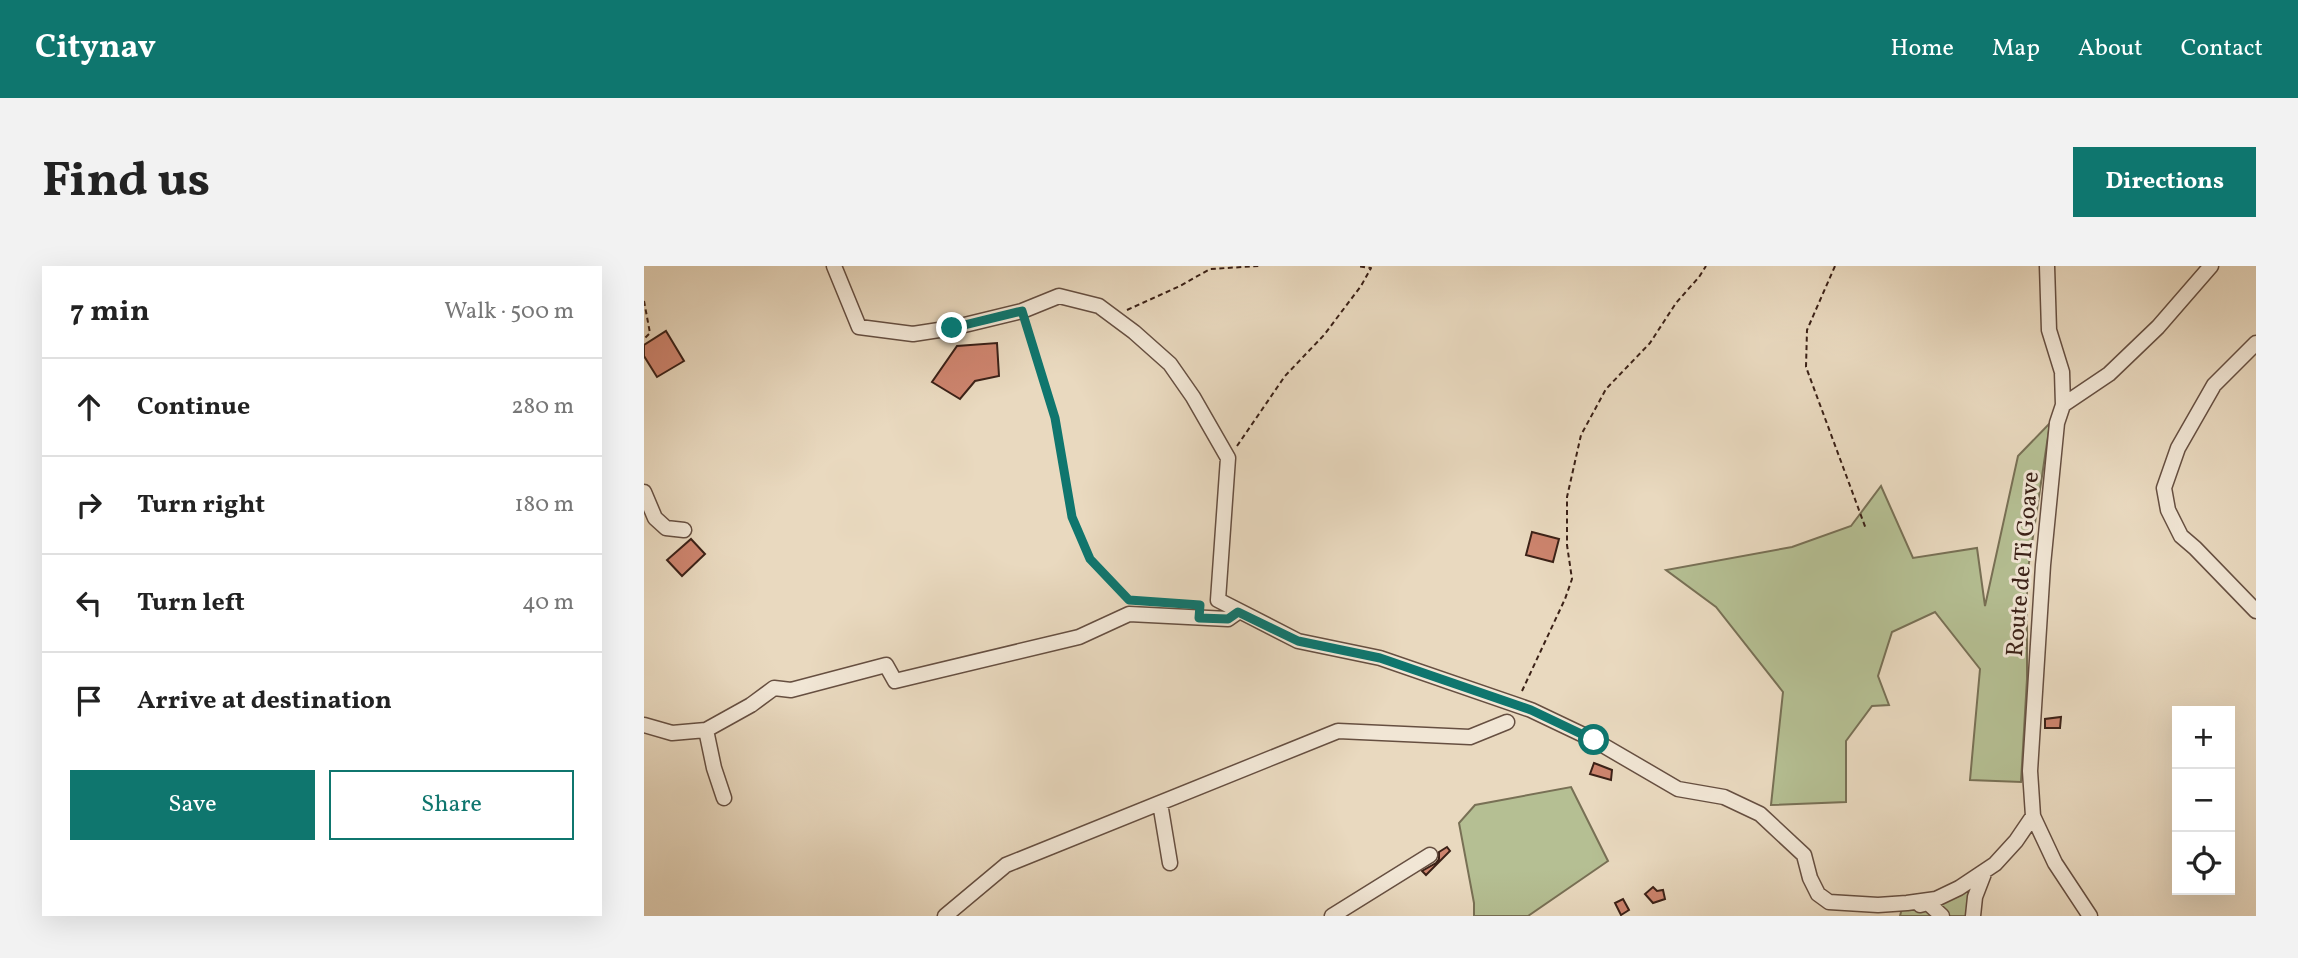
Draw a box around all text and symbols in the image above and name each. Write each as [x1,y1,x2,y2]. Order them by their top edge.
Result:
text: Citynav [35,26,156,72]
text: Home [1890,32,1954,66]
text: Map [1992,32,2040,66]
text: About [2078,32,2143,66]
text: Contact [2181,32,2263,66]
button: Directions [2073,147,2256,217]
text: Find us [42,148,210,217]
text: 7 min [70,291,150,333]
text: Walk · 500 m [444,296,574,328]
route end [936,312,967,343]
icon: ahead [70,388,108,426]
text: Continue [137,389,250,425]
text: 280 m [511,391,574,423]
street label: Route de Ti Goave [1999,470,2049,658]
icon: right [70,486,108,524]
text: Turn right [137,487,265,523]
text: 180 m [515,489,574,521]
icon: left [70,584,108,622]
text: Turn left [137,585,245,621]
text: 40 m [522,587,574,619]
icon: arrive [70,682,108,720]
text: Arrive at destination [137,683,392,719]
map controls [2172,706,2235,895]
button: + [2172,706,2235,769]
route start [1578,724,1609,755]
button: − [2172,769,2235,832]
button: Save [70,770,315,840]
button: Share [329,770,574,840]
button: locate [2172,832,2235,895]

